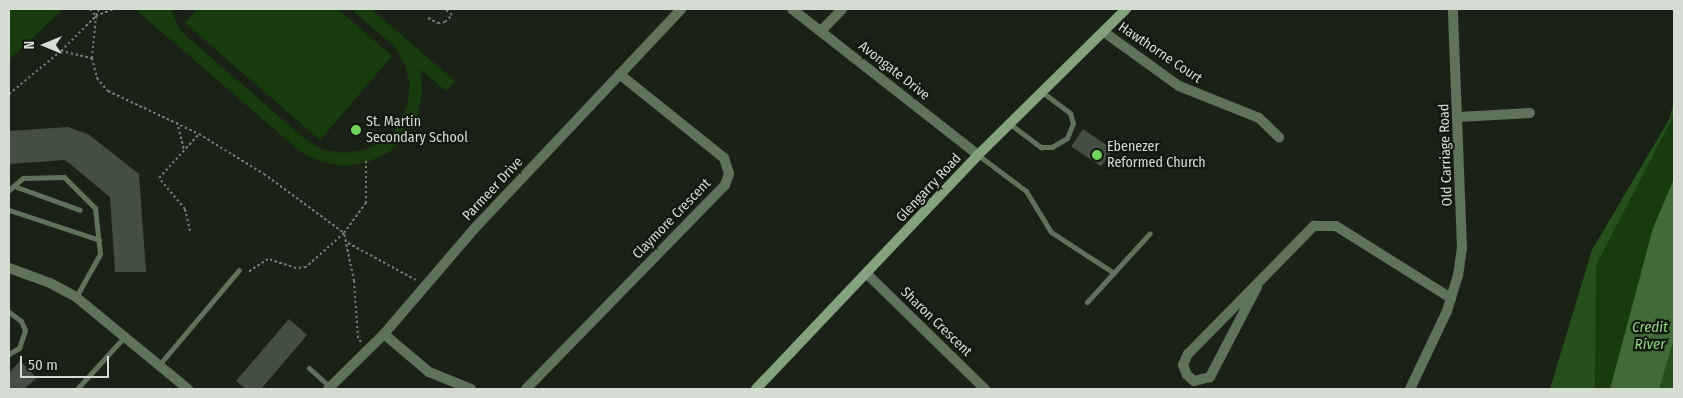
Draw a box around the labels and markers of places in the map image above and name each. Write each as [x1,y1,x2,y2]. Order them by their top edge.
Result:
place label: St. Martin Secondary School [366,114,468,146]
marker: St. Martin Secondary School [350,124,362,136]
place label: Ebenezer Reformed Church [1107,139,1206,172]
marker: Ebenezer Reformed Church [1091,149,1103,161]

